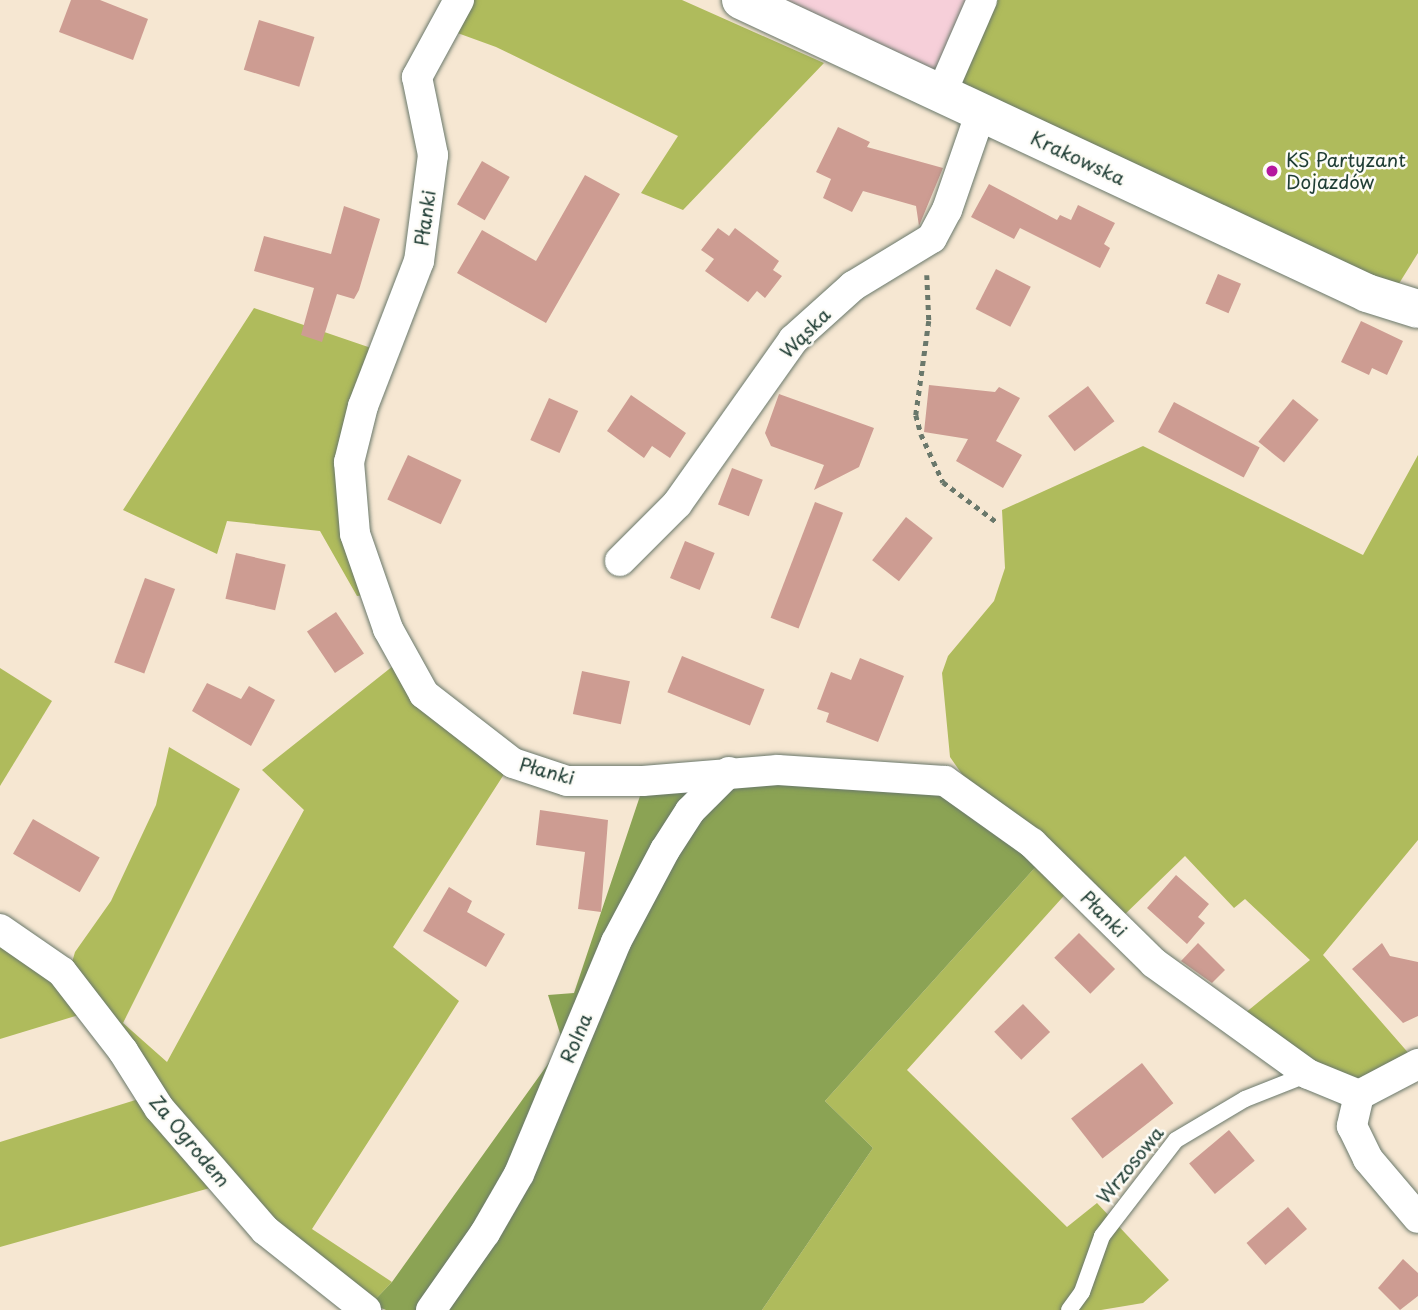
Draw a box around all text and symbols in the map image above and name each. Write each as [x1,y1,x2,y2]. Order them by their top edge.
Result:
street label: Krakowska [1027,126,1129,190]
place label: KS Partyzant Dojazdów [1286,149,1407,193]
marker: KS Partyzant Dojazdów [1264,163,1280,179]
street label: Płanki [410,189,440,247]
street label: Wąska [775,303,835,363]
street label: Płanki [517,753,577,789]
street label: Płanki [1076,886,1132,942]
street label: Rolna [555,1010,597,1066]
street label: Za Ogrodem [145,1090,235,1192]
street label: Wrzosowa [1092,1122,1168,1208]

